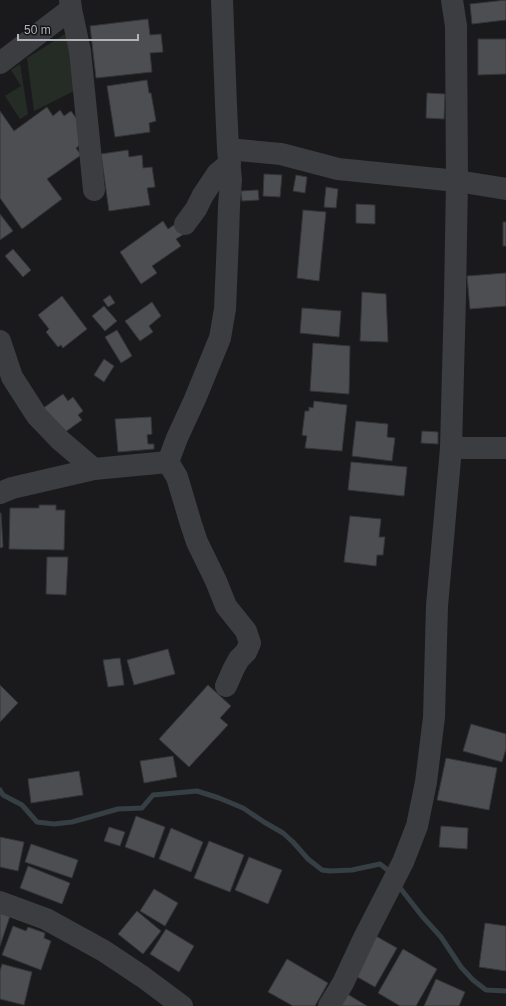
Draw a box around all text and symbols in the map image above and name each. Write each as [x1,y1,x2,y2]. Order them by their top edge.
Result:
scale bar [18,16,138,42]
text: 50 m [24,23,51,37]

